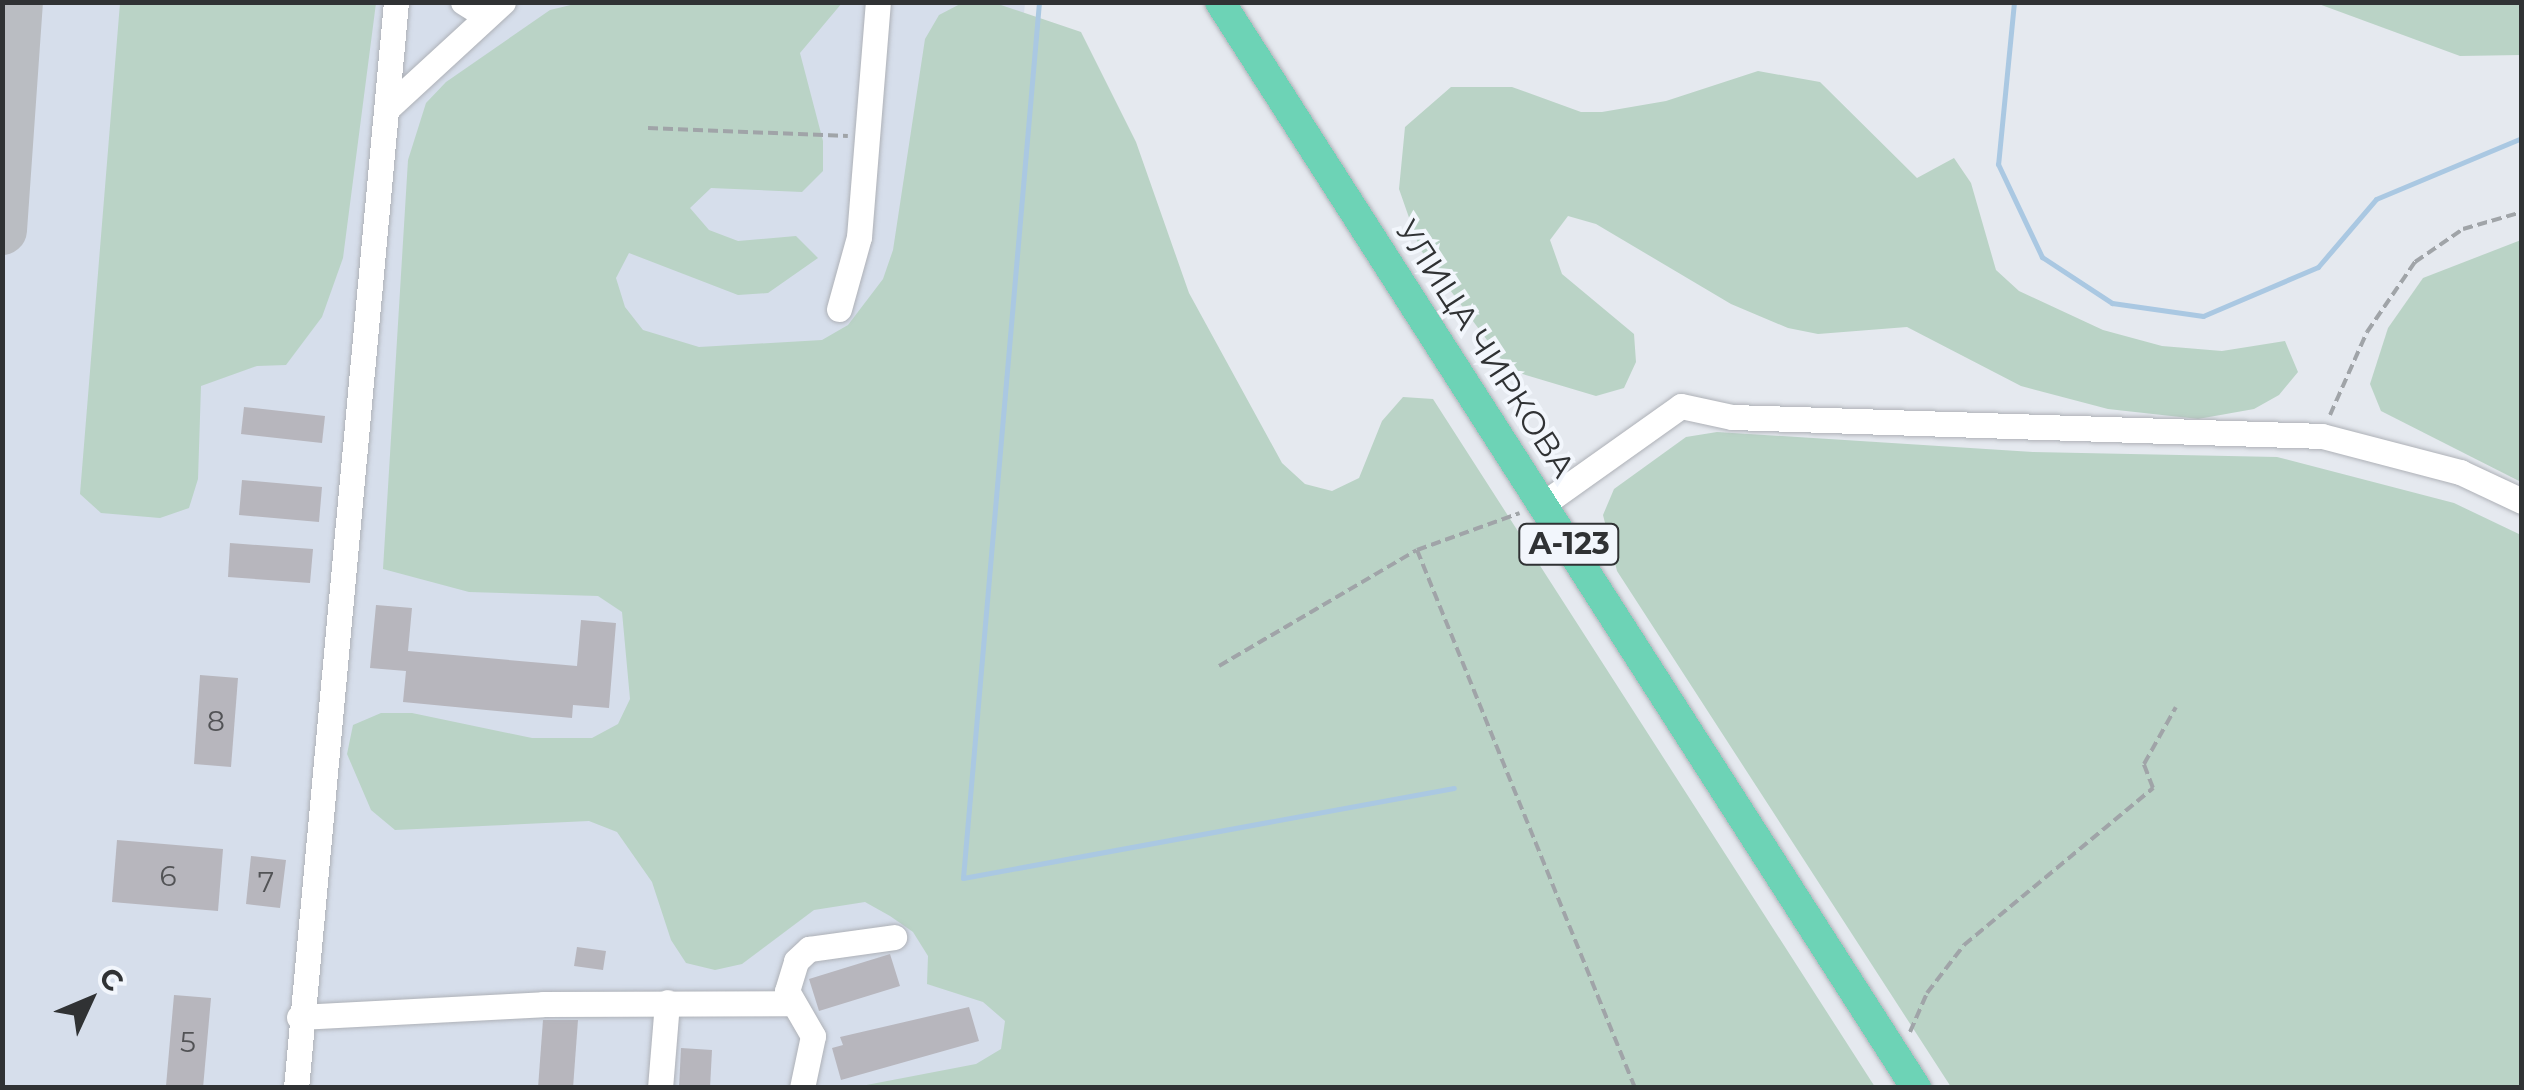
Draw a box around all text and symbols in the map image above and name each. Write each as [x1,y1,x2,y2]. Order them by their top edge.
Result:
street label: УЛИЦА ЧИРКОВА [1387,213,1583,485]
road number: А-123 [1516,519,1622,569]
house number: 8 [207,704,225,738]
house number: 6 [159,859,177,893]
house number: 7 [258,865,274,899]
north arrow [40,950,140,1050]
text: С [92,960,131,998]
house number: 5 [180,1025,196,1059]

